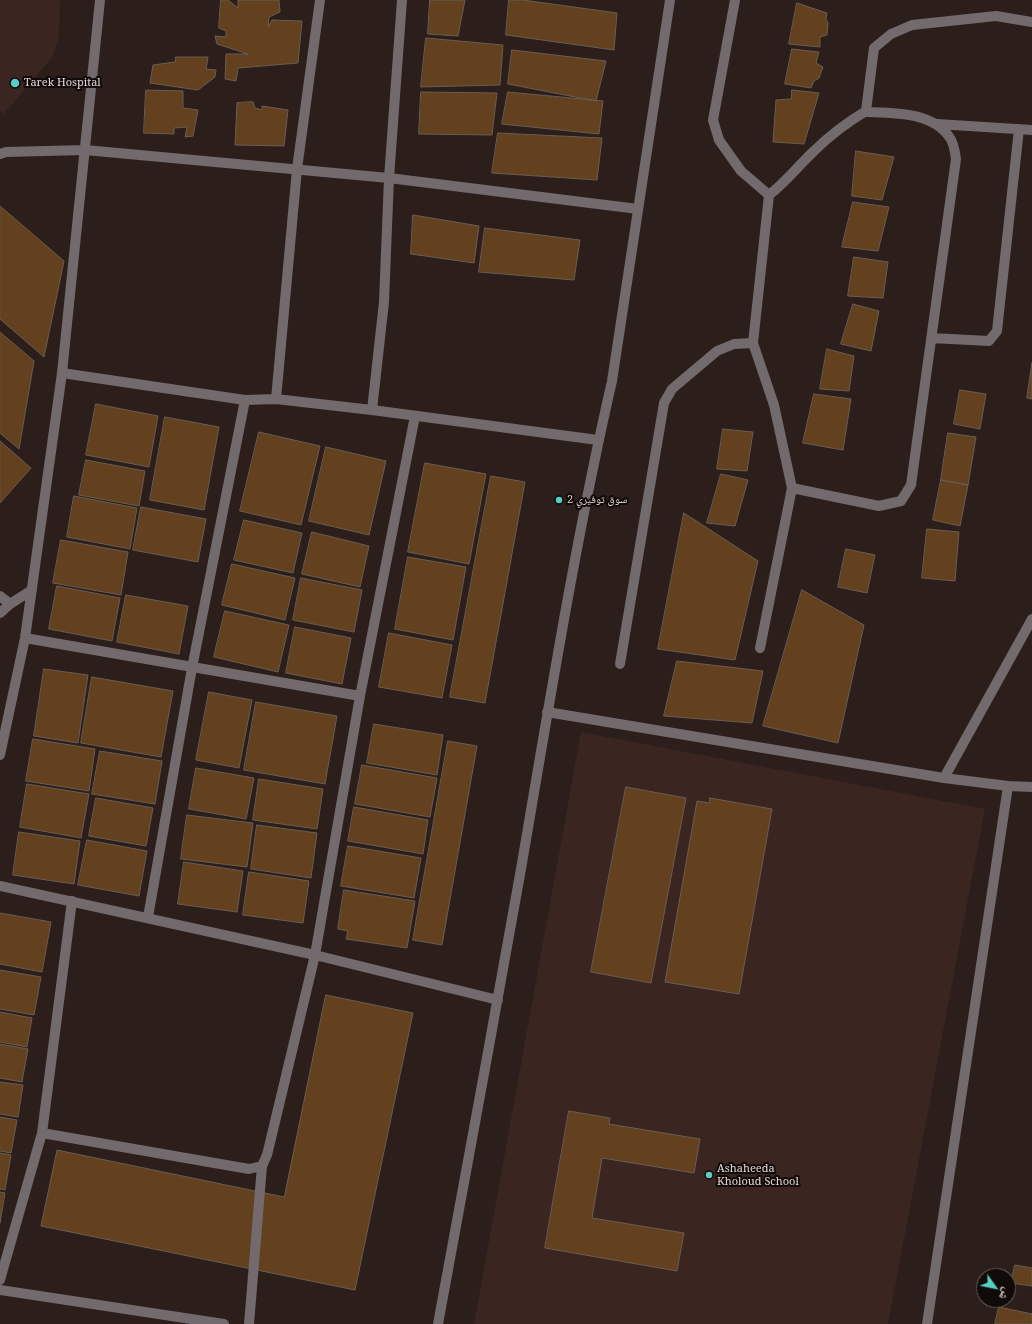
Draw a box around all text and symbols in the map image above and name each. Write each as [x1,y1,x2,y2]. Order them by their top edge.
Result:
place label: Tarek Hospital [24,76,101,90]
marker: Tarek Hospital [9,77,21,89]
place label: سوق توفيري 2 [567,493,627,507]
marker: سوق توفيري 2 [554,495,564,505]
place label: Ashaheeda Kholoud School [717,1162,799,1188]
marker: Ashaheeda Kholoud School [704,1170,714,1180]
north arrow [976,1268,1016,1308]
text: ش [996,1285,1015,1303]

